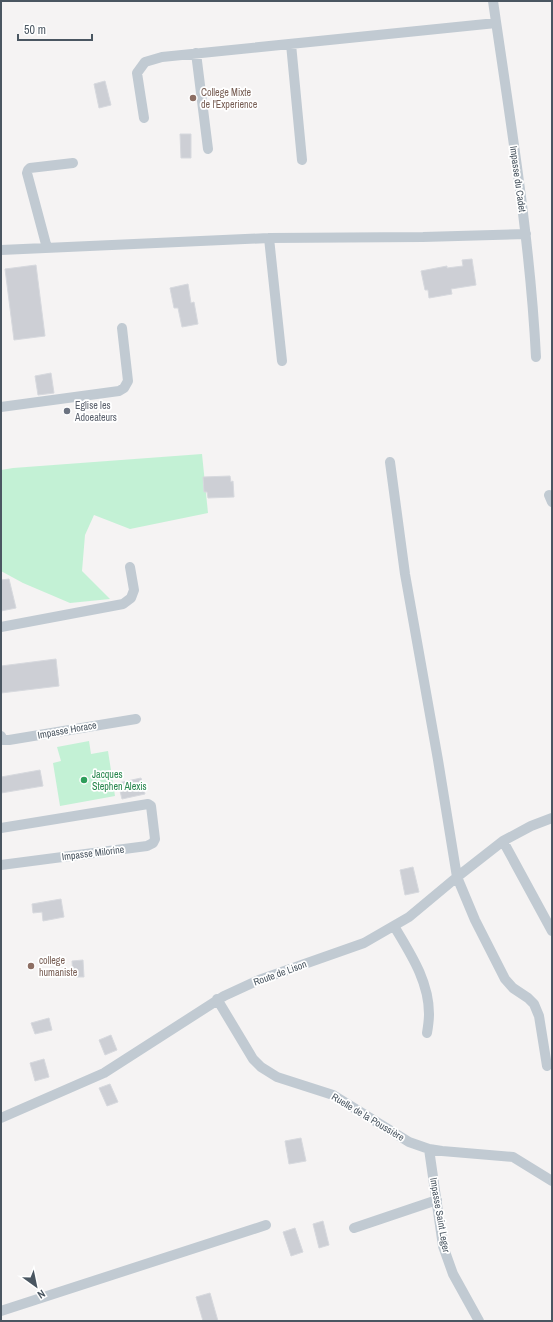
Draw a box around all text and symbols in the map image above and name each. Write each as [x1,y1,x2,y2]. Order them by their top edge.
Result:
scale bar [18,16,92,42]
text: 50 m [24,22,46,38]
place label: College Mixte de l'Experience [201,86,258,111]
marker: College Mixte de l'Experience [188,93,198,103]
street label: Impasse du Cadet [507,145,529,214]
place label: Eglise les Adoeateurs [74,399,117,424]
marker: Eglise les Adoeateurs [62,406,72,416]
street label: Impasse Horace [36,718,98,742]
place label: Jacques Stephen Alexis [92,768,147,793]
marker: Jacques Stephen Alexis [79,775,89,785]
street label: Impasse Milorine [61,843,125,863]
place label: college humaniste [39,954,78,979]
street label: Route de Lison [252,957,308,989]
marker: college humaniste [26,961,36,971]
street label: Ruelle de la Poussière [329,1090,407,1144]
street label: Impasse Saint Leger [427,1177,453,1254]
north arrow [16,1266,56,1306]
text: N [35,1287,48,1302]

